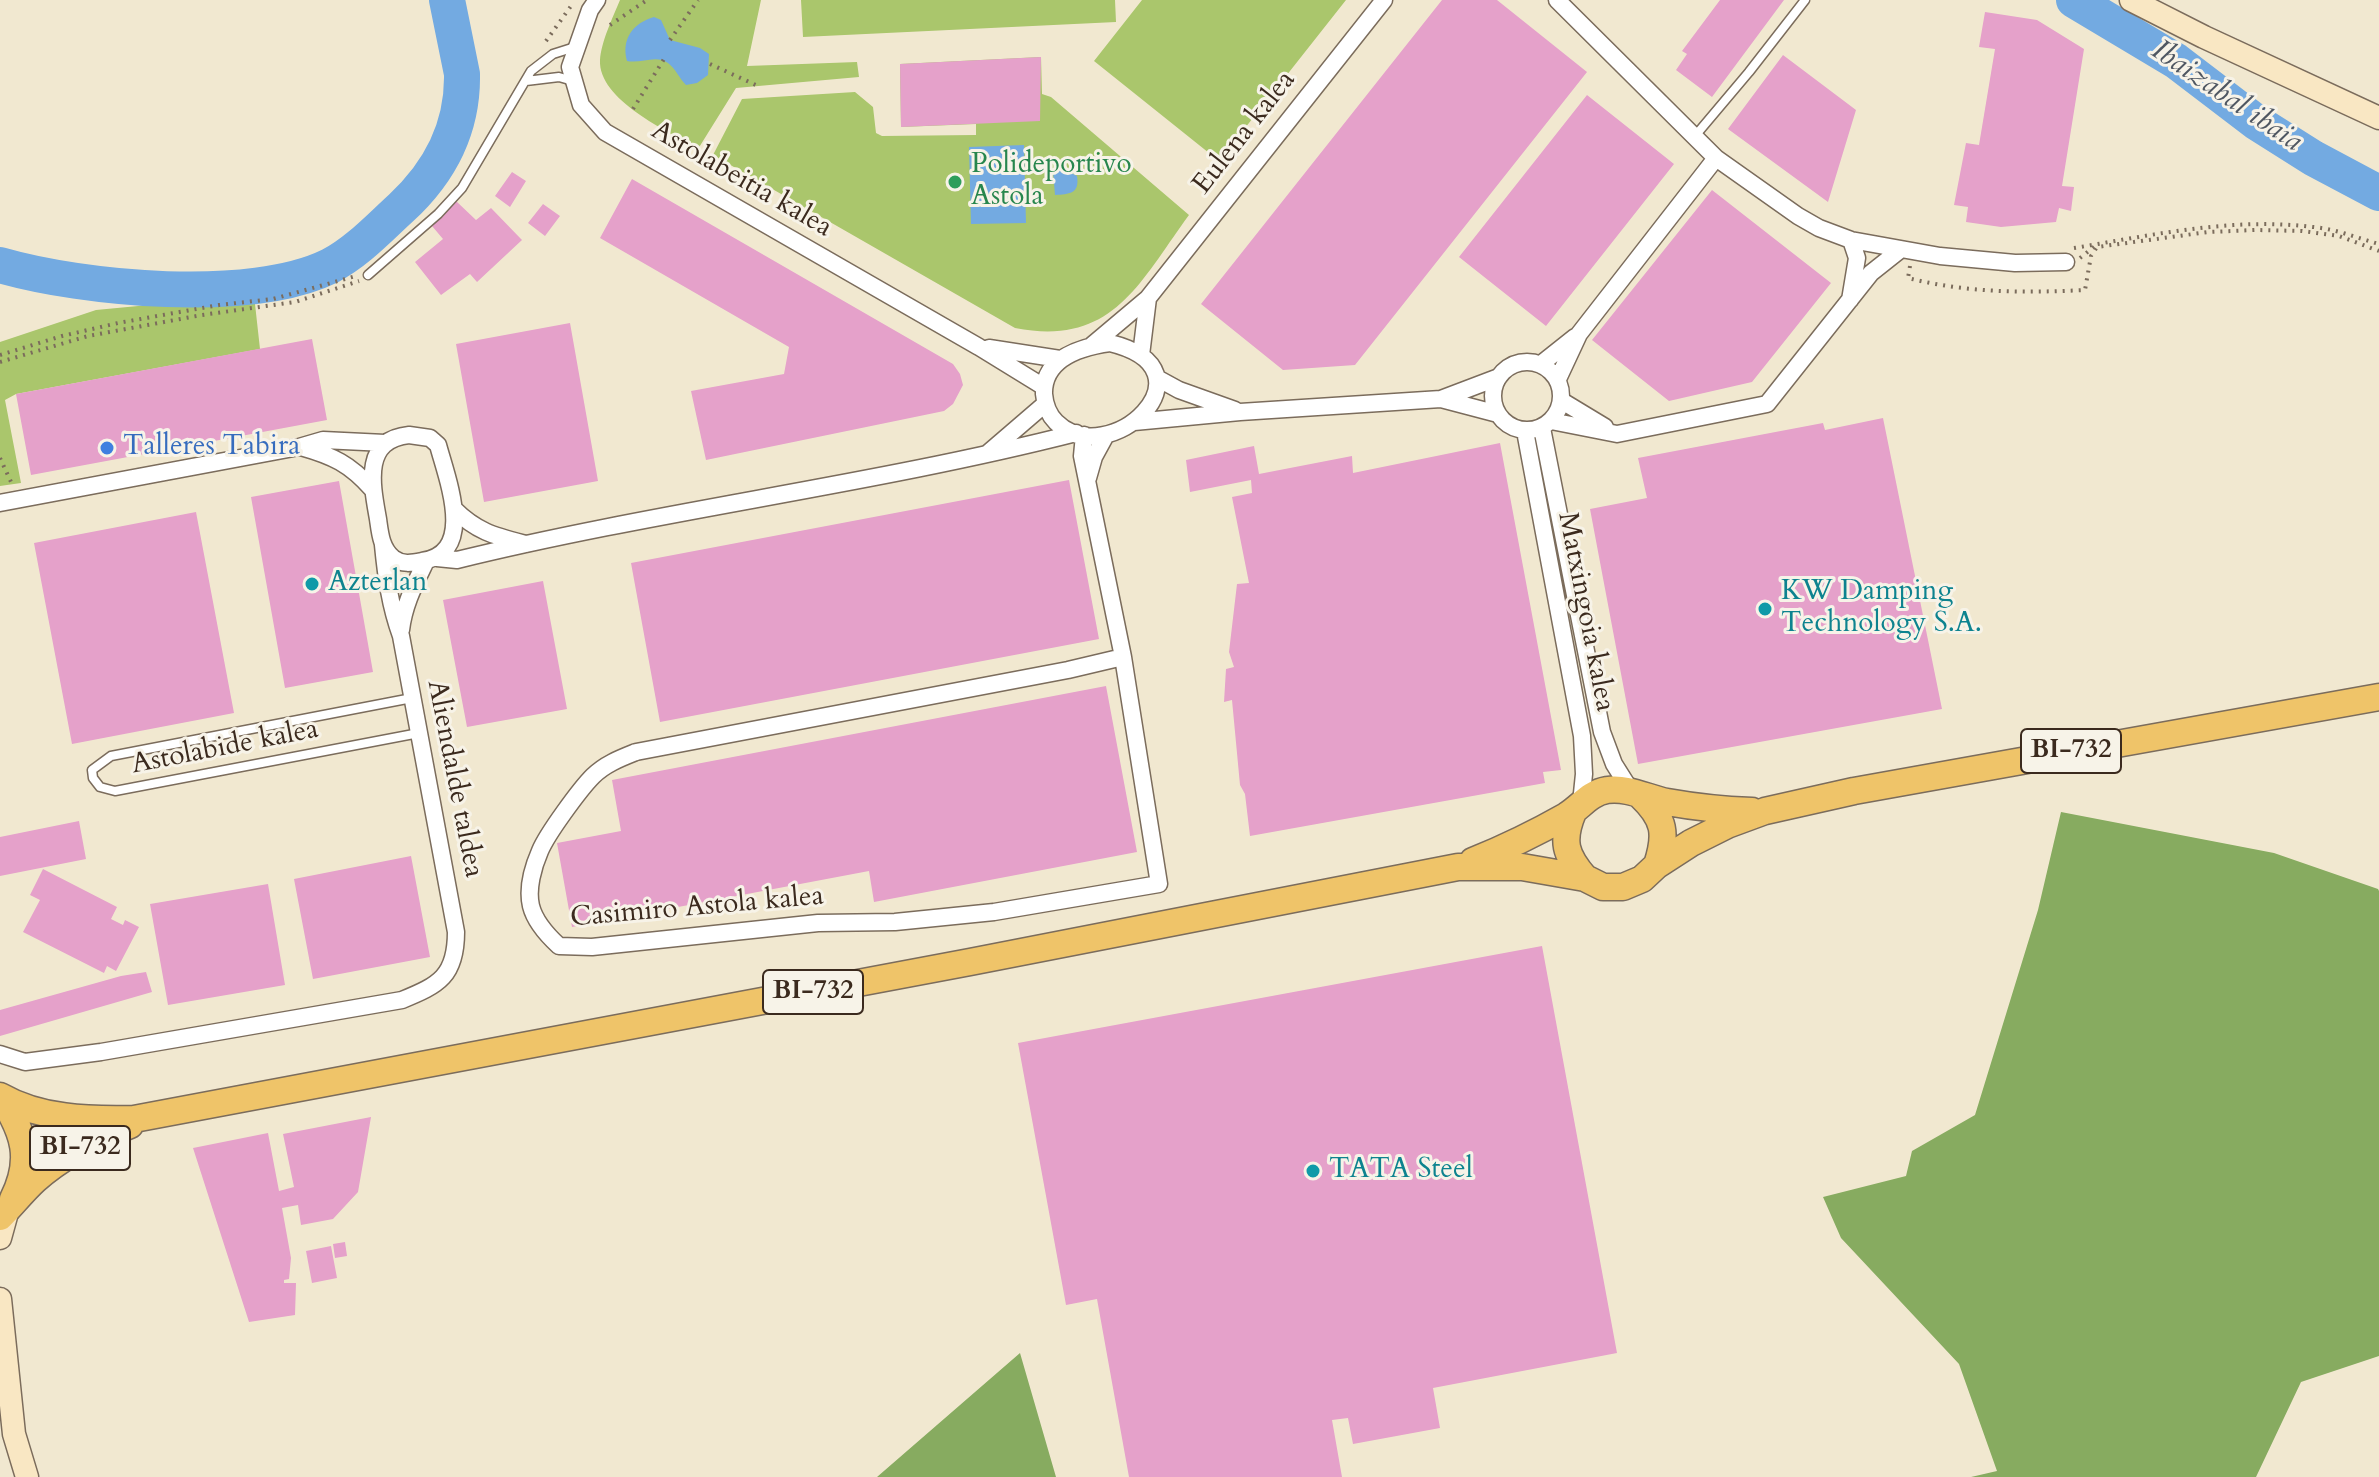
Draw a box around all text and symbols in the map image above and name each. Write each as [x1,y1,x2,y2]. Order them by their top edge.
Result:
water label: Ibaizabal ibaia [2144,33,2308,161]
street label: Eulena kalea [1186,65,1304,201]
street label: Astolabeitia kalea [644,115,838,245]
place label: Polideportivo Astola [971,149,1132,215]
marker: Polideportivo Astola [946,173,964,191]
place label: Talleres Tabira [123,431,300,465]
marker: Talleres Tabira [98,439,116,457]
street label: Matxingoia kalea [1549,509,1621,715]
place label: Azterlan [328,567,427,601]
marker: Azterlan [303,575,321,593]
place label: KW Damping Technology S.A. [1781,576,1982,642]
marker: KW Damping Technology S.A. [1756,600,1774,618]
street label: Aliendalde taldea [418,677,490,881]
street label: Astolabide kalea [129,713,321,783]
road number: BI-732 [2021,729,2121,773]
street label: Casimiro Astola kalea [569,880,825,936]
road number: BI-732 [763,970,863,1014]
road number: BI-732 [30,1126,130,1170]
place label: TATA Steel [1329,1154,1473,1188]
marker: TATA Steel [1304,1162,1322,1180]

